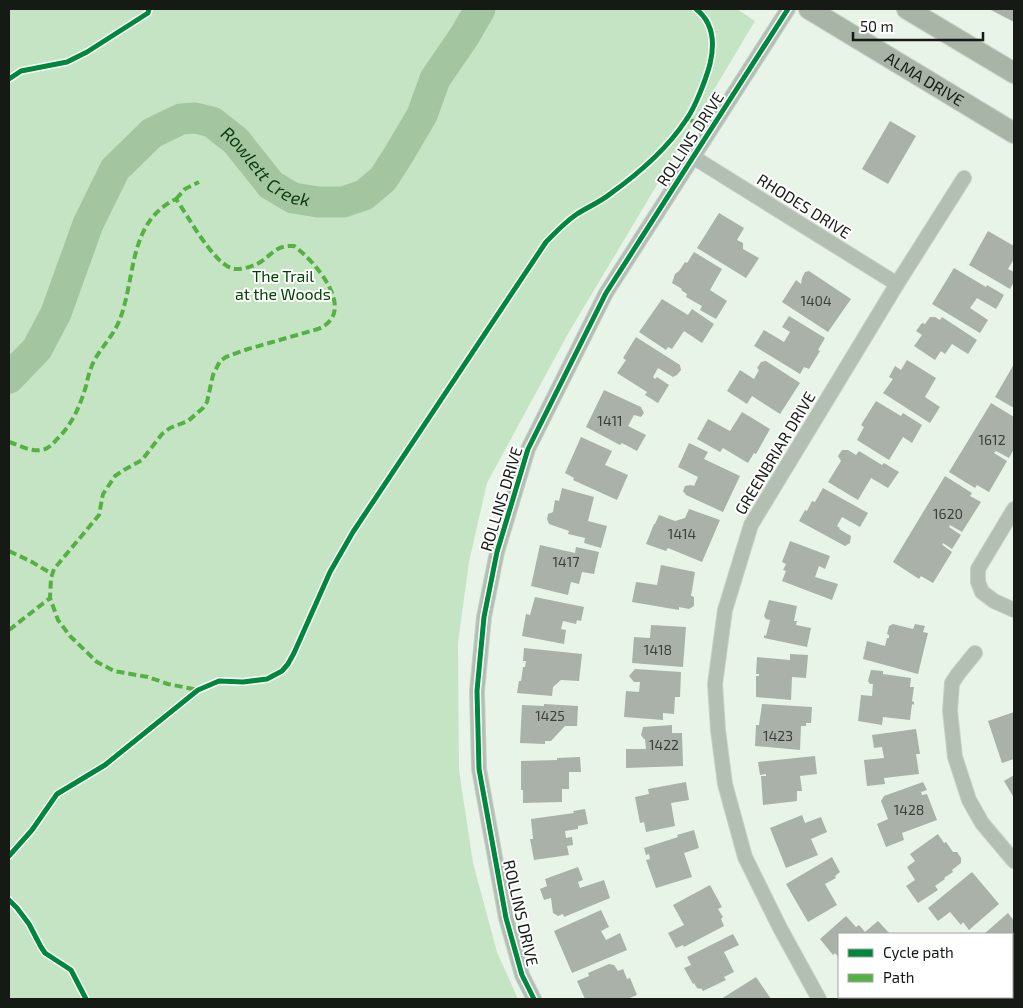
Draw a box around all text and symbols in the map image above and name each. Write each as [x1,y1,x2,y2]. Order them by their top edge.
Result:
scale bar [853,10,983,42]
text: 50 m [860,17,894,35]
street label: ALMA DRIVE [882,47,968,110]
street label: ROLLINS DRIVE [652,88,727,189]
water label: Rowlett Creek [217,121,312,211]
street label: RHODES DRIVE [754,169,855,242]
park label: The Trail at the Woods [235,266,331,303]
house number: 1404 [800,292,832,309]
street label: GREENBRIAR DRIVE [730,388,819,518]
house number: 1411 [597,412,623,429]
house number: 1612 [978,431,1006,448]
street label: ROLLINS DRIVE [476,444,525,553]
house number: 1620 [933,505,963,522]
house number: 1414 [668,525,696,542]
house number: 1417 [553,553,579,570]
house number: 1418 [644,641,672,658]
house number: 1425 [535,707,565,724]
house number: 1423 [763,727,793,744]
house number: 1422 [649,736,679,753]
house number: 1428 [894,801,924,818]
street label: ROLLINS DRIVE [500,858,543,968]
legend [838,933,1013,998]
text: Cycle path [883,943,954,961]
text: Path [883,968,914,986]

